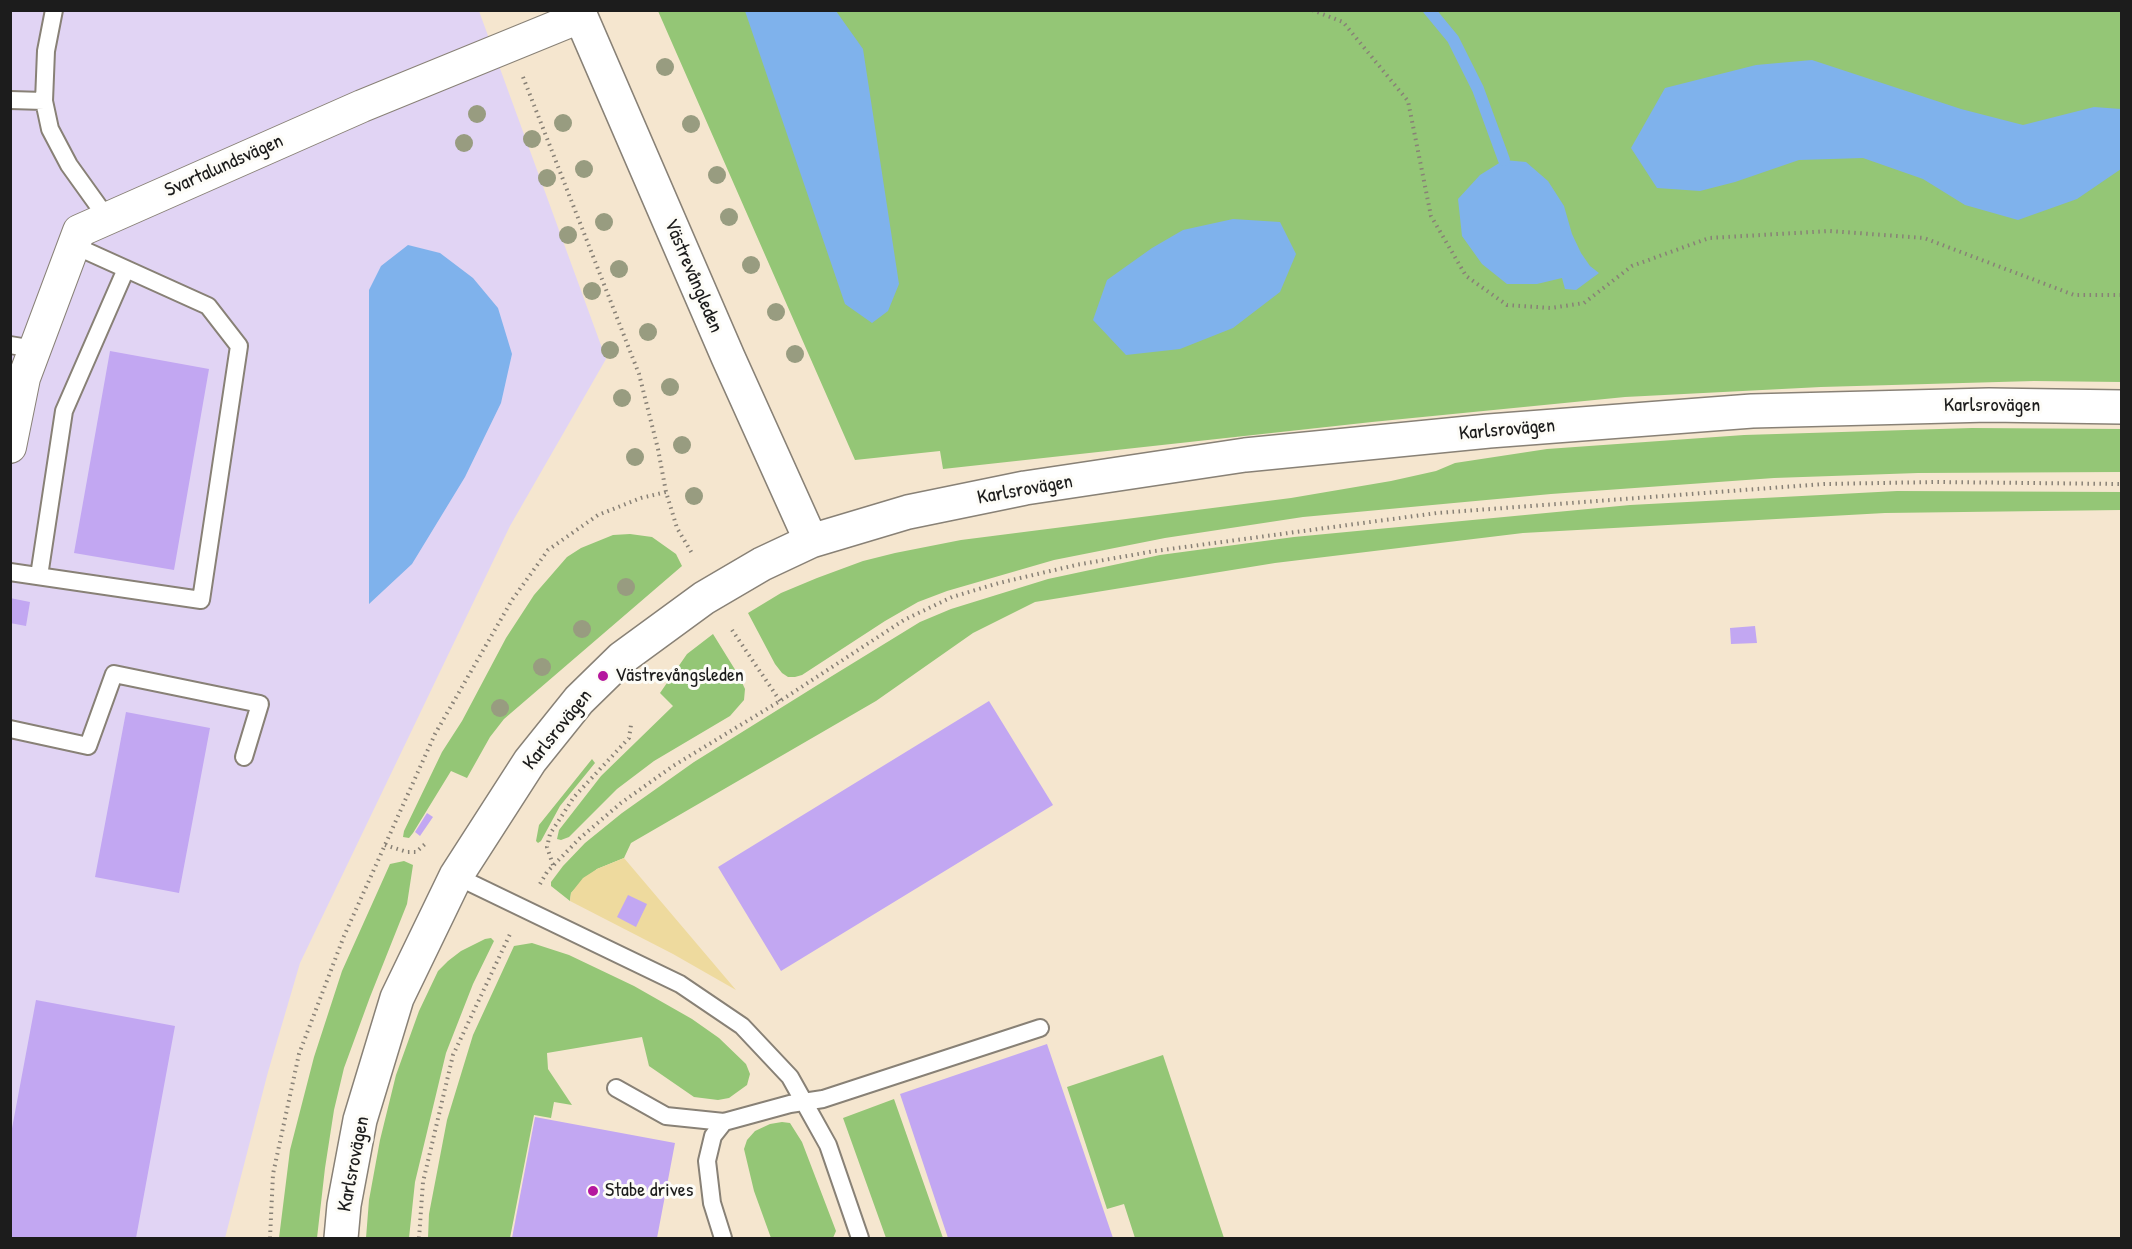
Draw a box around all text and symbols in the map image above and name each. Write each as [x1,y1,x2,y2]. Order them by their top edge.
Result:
street label: Svartalundsvägen [161,129,287,203]
street label: Västrevångleden [658,216,728,336]
street label: Karlsrovägen [1944,394,2040,418]
street label: Karlsrovägen [1458,414,1556,446]
street label: Karlsrovägen [975,470,1075,510]
place label: Västrevångsleden [615,664,744,688]
marker: Västrevångsleden [596,669,610,683]
street label: Karlsrovägen [518,685,598,775]
street label: Karlsrovägen [333,1114,375,1214]
place label: Stabe drives [605,1179,693,1203]
marker: Stabe drives [586,1184,600,1198]

